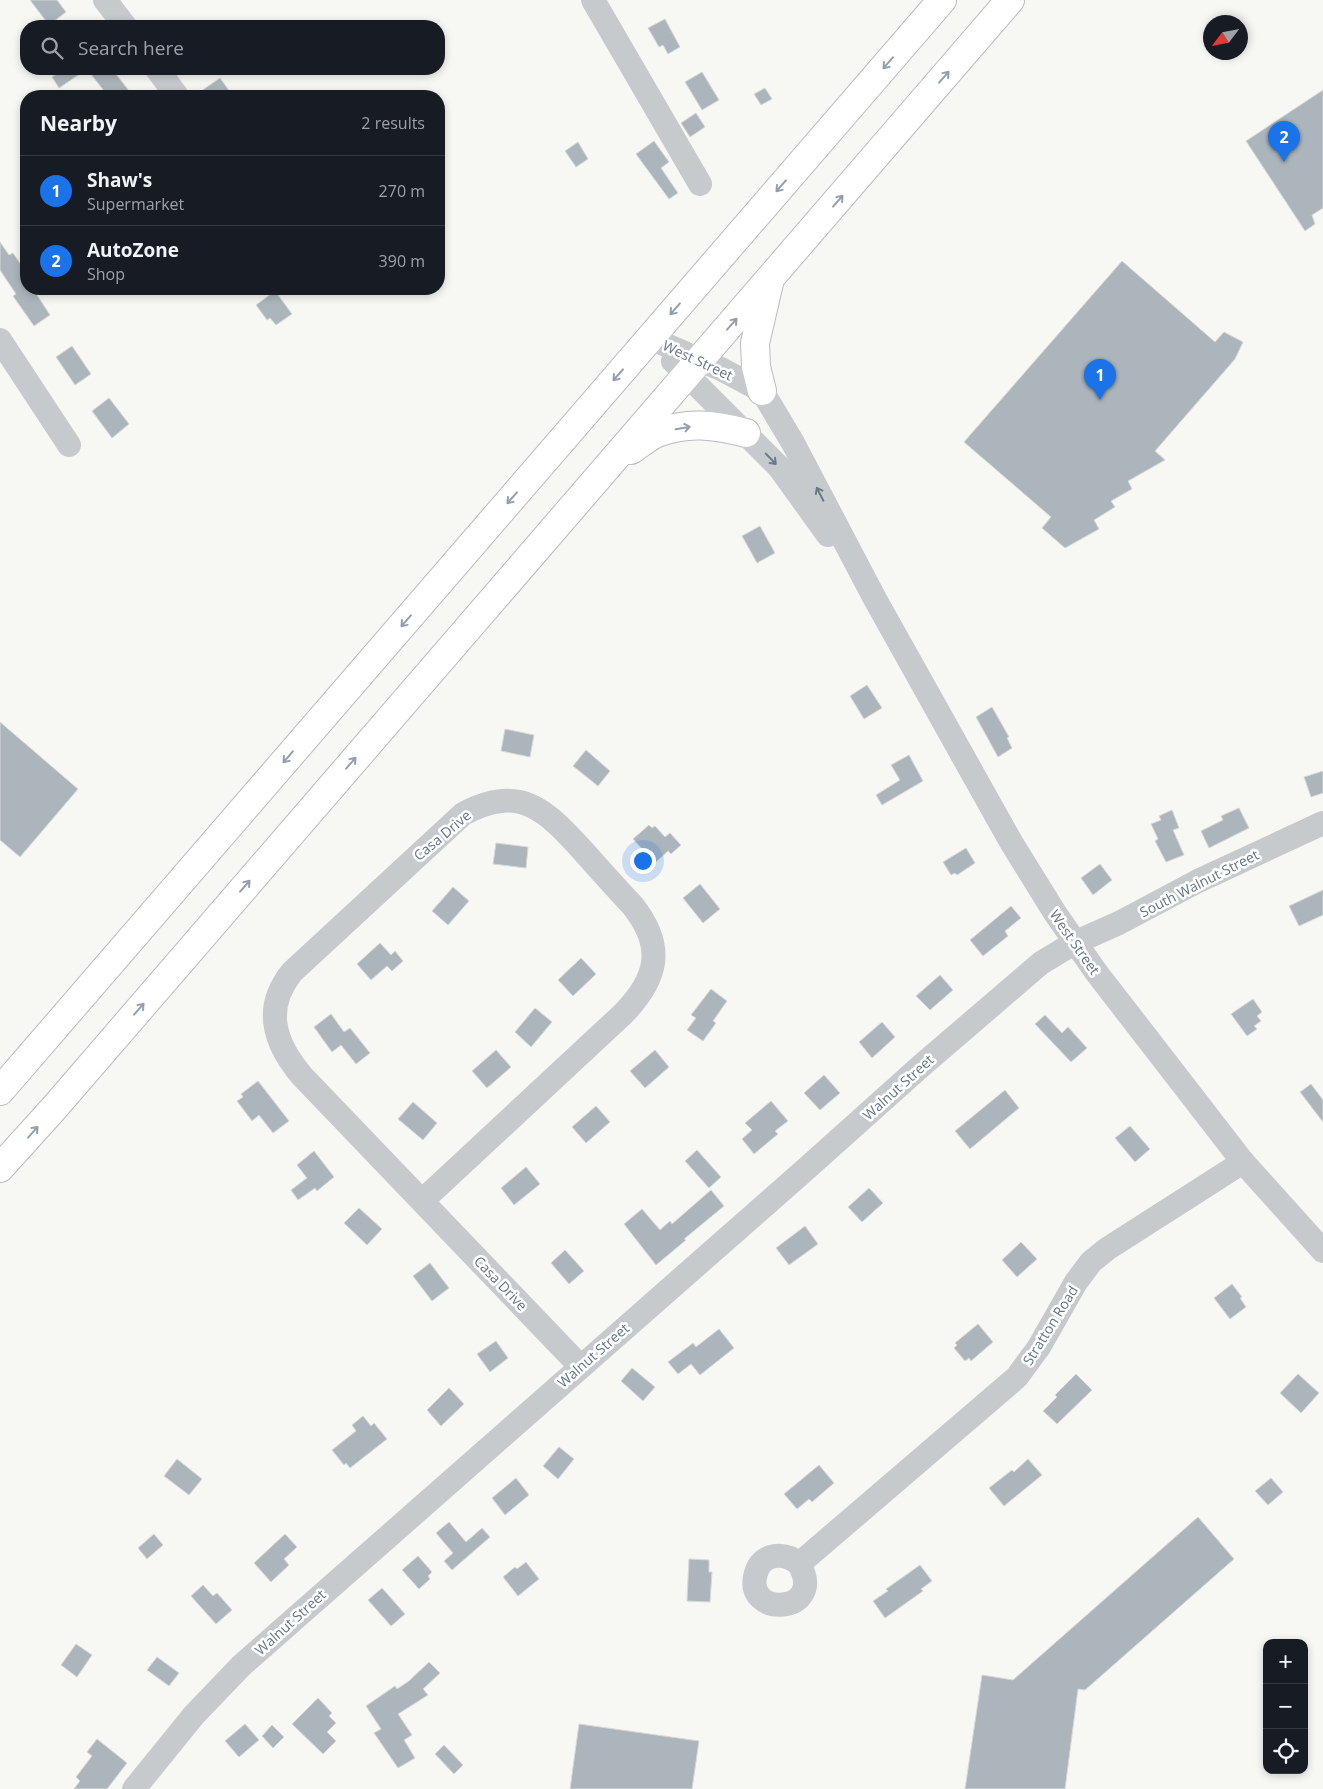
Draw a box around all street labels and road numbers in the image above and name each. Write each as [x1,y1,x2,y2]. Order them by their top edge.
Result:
street label: West Street [660,335,736,385]
street label: Casa Drive [409,805,475,864]
street label: South Walnut Street [1136,845,1262,921]
street label: West Street [1046,906,1104,978]
street label: Walnut Street [859,1050,937,1124]
street label: Casa Drive [470,1252,532,1314]
street label: Stratton Road [1018,1282,1082,1368]
street label: Walnut Street [553,1319,633,1391]
street label: Walnut Street [251,1585,329,1659]

